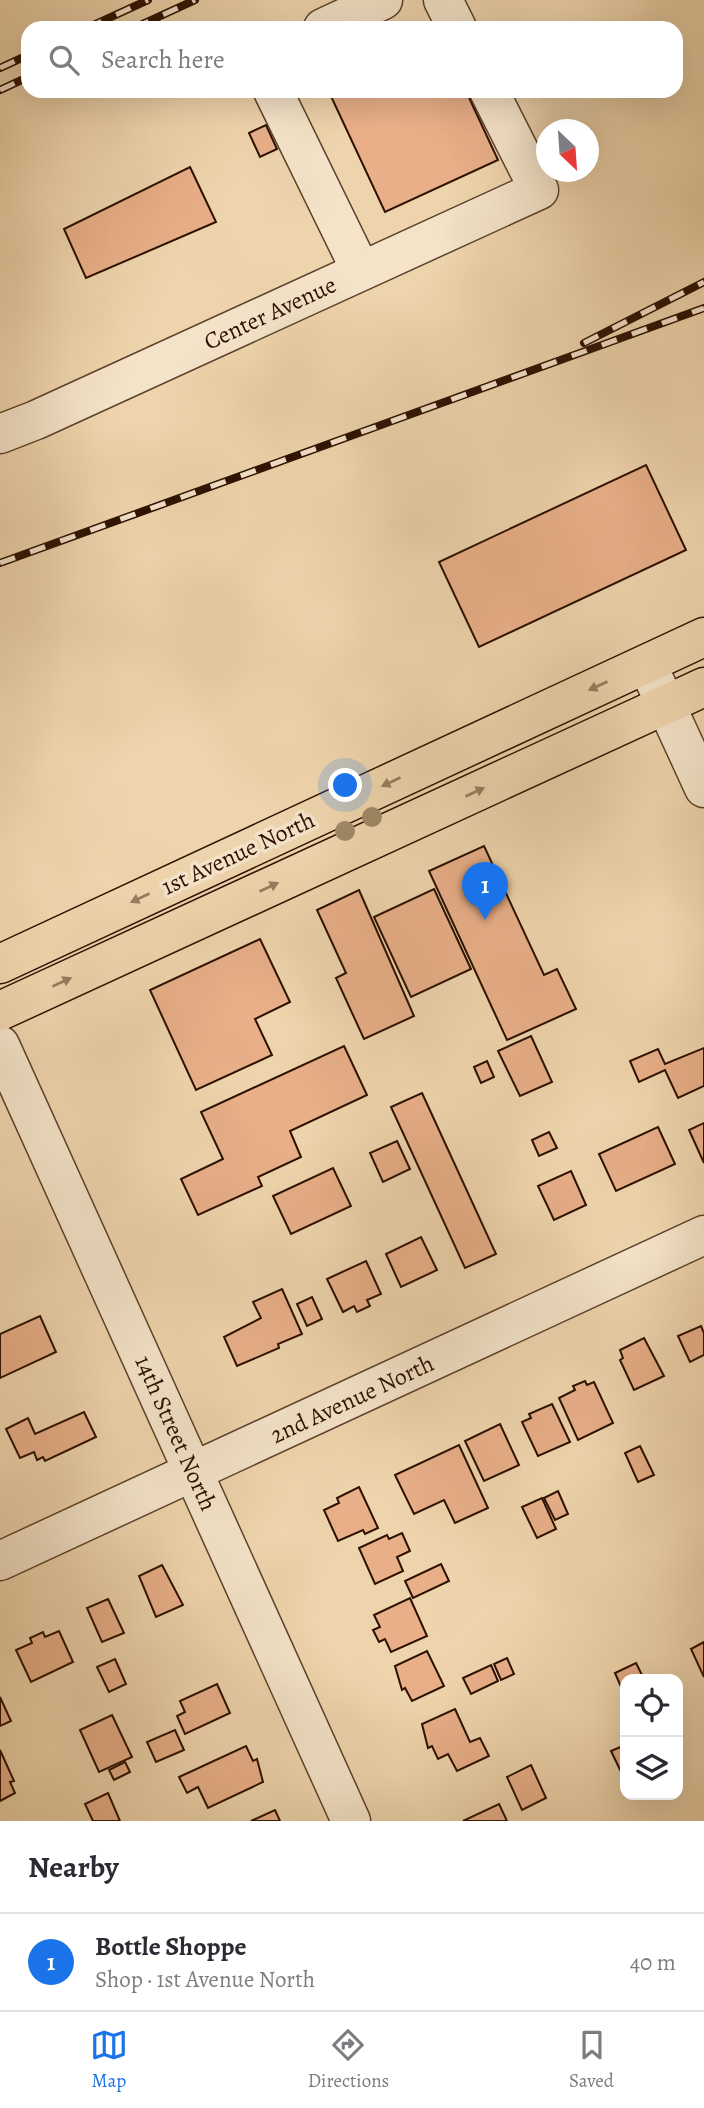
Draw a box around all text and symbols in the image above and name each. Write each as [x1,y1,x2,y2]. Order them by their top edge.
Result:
search box [21,21,683,98]
icon: search [45,41,83,79]
text: Search here [101,42,225,77]
north arrow [536,119,599,182]
street label: Center Avenue [199,268,341,358]
one-way arrow [587,681,608,692]
your location [328,768,362,802]
one-way arrow [381,776,401,788]
one-way arrow [465,786,486,797]
street label: 1st Avenue North [156,803,320,902]
pin: 1 [462,862,508,920]
one-way arrow [259,881,279,893]
one-way arrow [130,893,150,904]
one-way arrow [52,976,72,988]
street label: 2nd Avenue North [265,1347,439,1451]
street label: 14th Street North [127,1350,225,1516]
map controls [620,1674,683,1800]
button: locate [620,1674,683,1737]
button: layers [620,1737,683,1800]
text: Nearby [28,1847,119,1887]
text: Bottle Shoppe [95,1929,247,1964]
text: 1 [47,1947,55,1978]
text: 40 m [630,1947,676,1978]
text: Shop · 1st Avenue North [95,1964,315,1995]
tab: Map [90,2026,128,2094]
tab: Directions [308,2026,389,2094]
tab: Saved [569,2026,614,2094]

